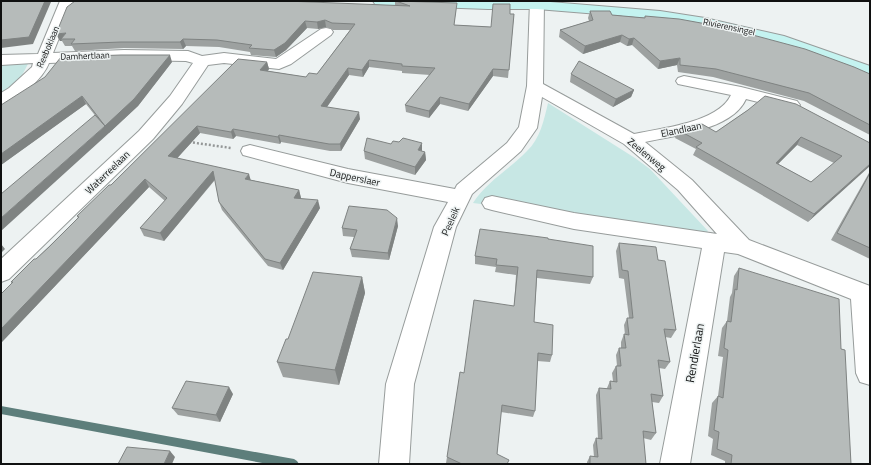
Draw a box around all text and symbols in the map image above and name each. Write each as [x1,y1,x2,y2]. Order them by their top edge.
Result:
street label: Rivierensingel [702,15,756,38]
street label: Reeboklaan [33,24,62,70]
street label: Damhertlaan [60,48,110,63]
street label: Elandlaan [659,118,703,141]
street label: Zeelenweg [624,134,669,175]
street label: Waterreelaan [82,147,133,198]
street label: Dapperslaer [328,165,382,190]
street label: Peeleik [437,204,464,238]
street label: Rendierlaan [680,322,709,384]

